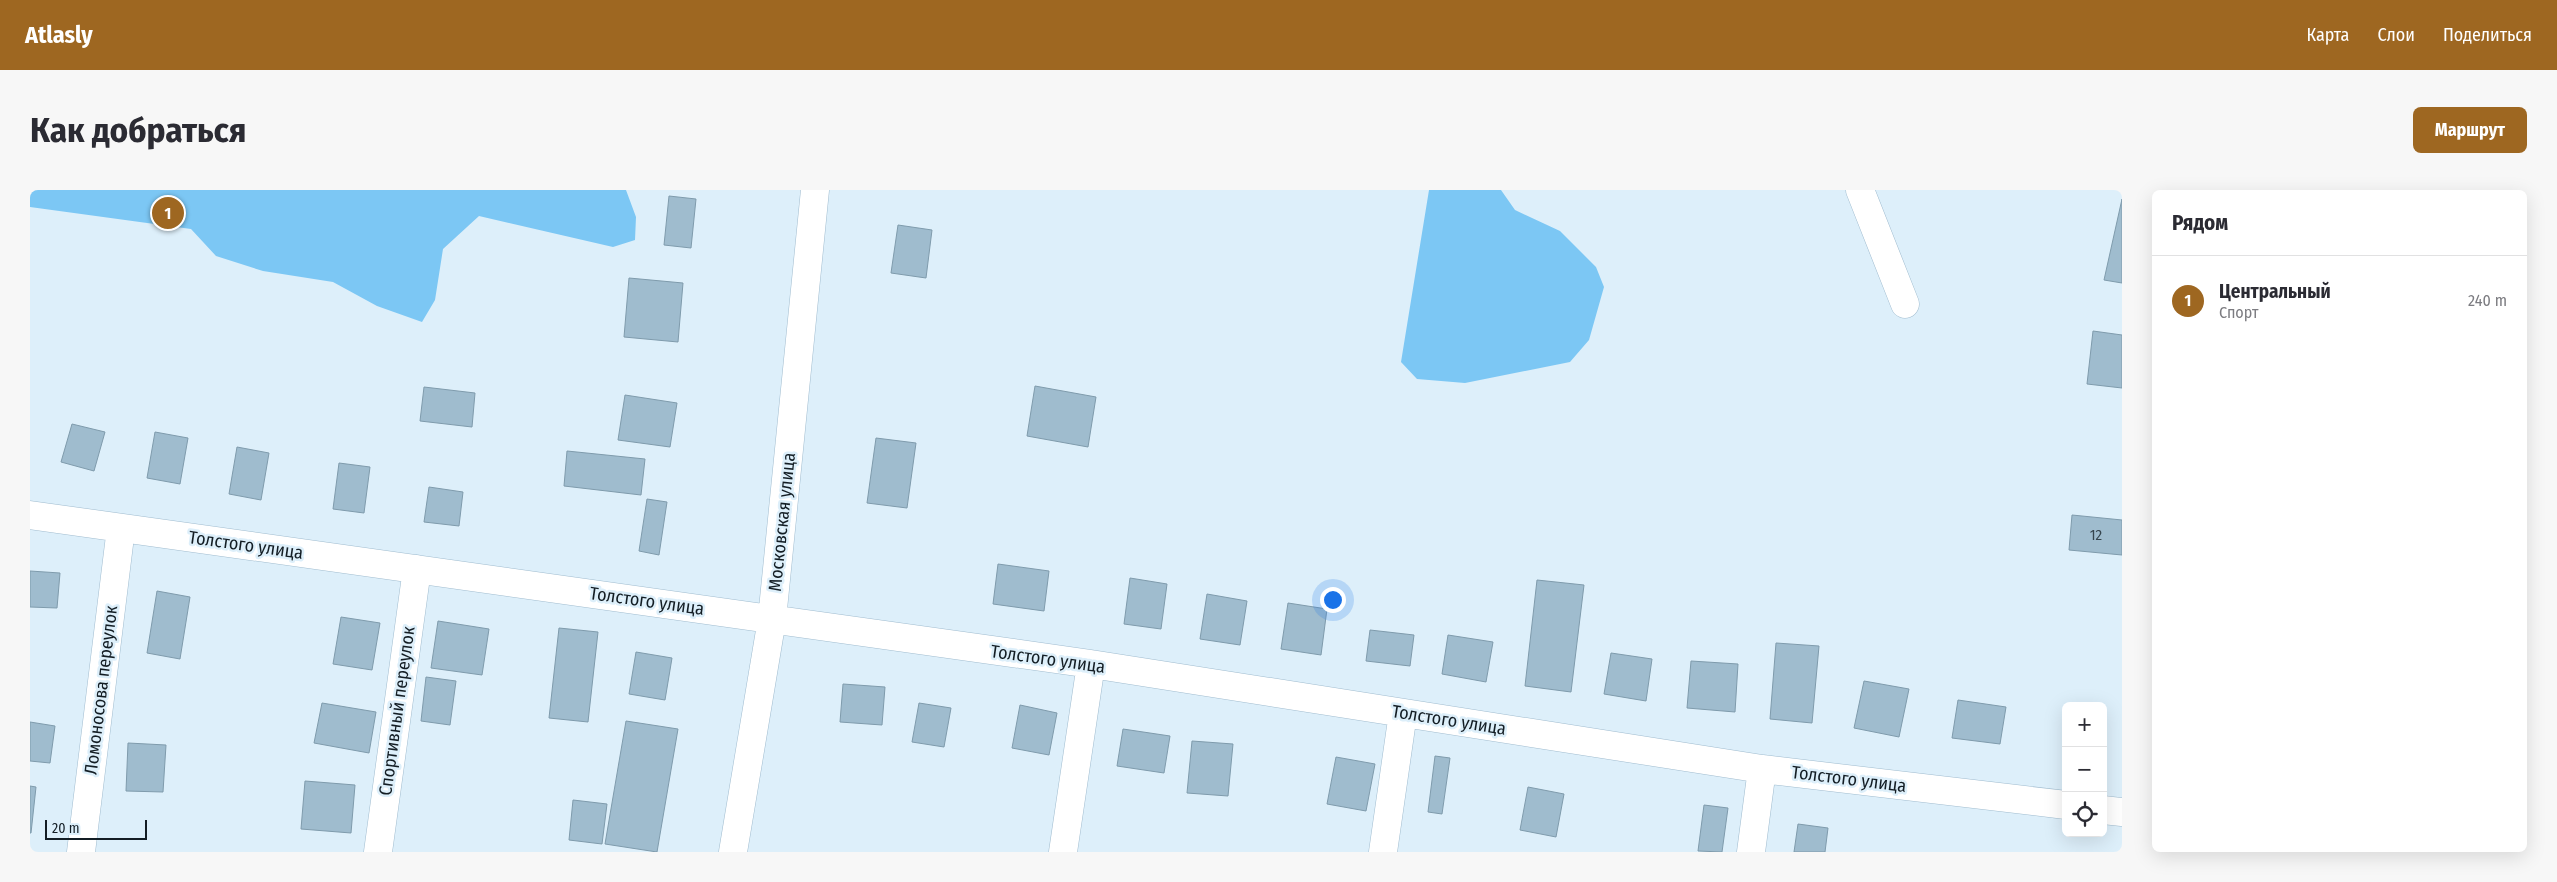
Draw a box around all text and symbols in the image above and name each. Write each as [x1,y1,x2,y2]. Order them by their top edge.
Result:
text: Atlasly [25,21,93,49]
text: Карта [2306,24,2349,46]
text: Слои [2377,24,2415,46]
text: Поделиться [2443,24,2532,46]
button: Маршрут [2413,107,2527,153]
text: Как добраться [30,109,247,151]
pin: 1 [152,194,184,232]
text: Рядом [2172,210,2228,236]
text: Центральный [2219,280,2331,303]
text: 1 [2185,291,2191,310]
text: 240 m [2468,291,2507,310]
text: Спорт [2219,303,2258,322]
street label: Московская улица [764,451,800,593]
street label: Толстого улица [187,526,305,564]
house number: 12 [2090,526,2103,544]
street label: Толстого улица [588,582,706,620]
your location [1320,587,1346,613]
street label: Ломоносова переулок [80,604,122,776]
street label: Спортивный переулок [374,625,420,797]
street label: Толстого улица [989,640,1107,678]
street label: Толстого улица [1390,700,1508,740]
map controls [2062,702,2107,837]
button: + [2062,702,2107,747]
button: − [2062,747,2107,792]
street label: Толстого улица [1790,761,1908,797]
button: locate [2062,792,2107,837]
scale bar [45,817,148,840]
text: 20 m [52,820,80,837]

